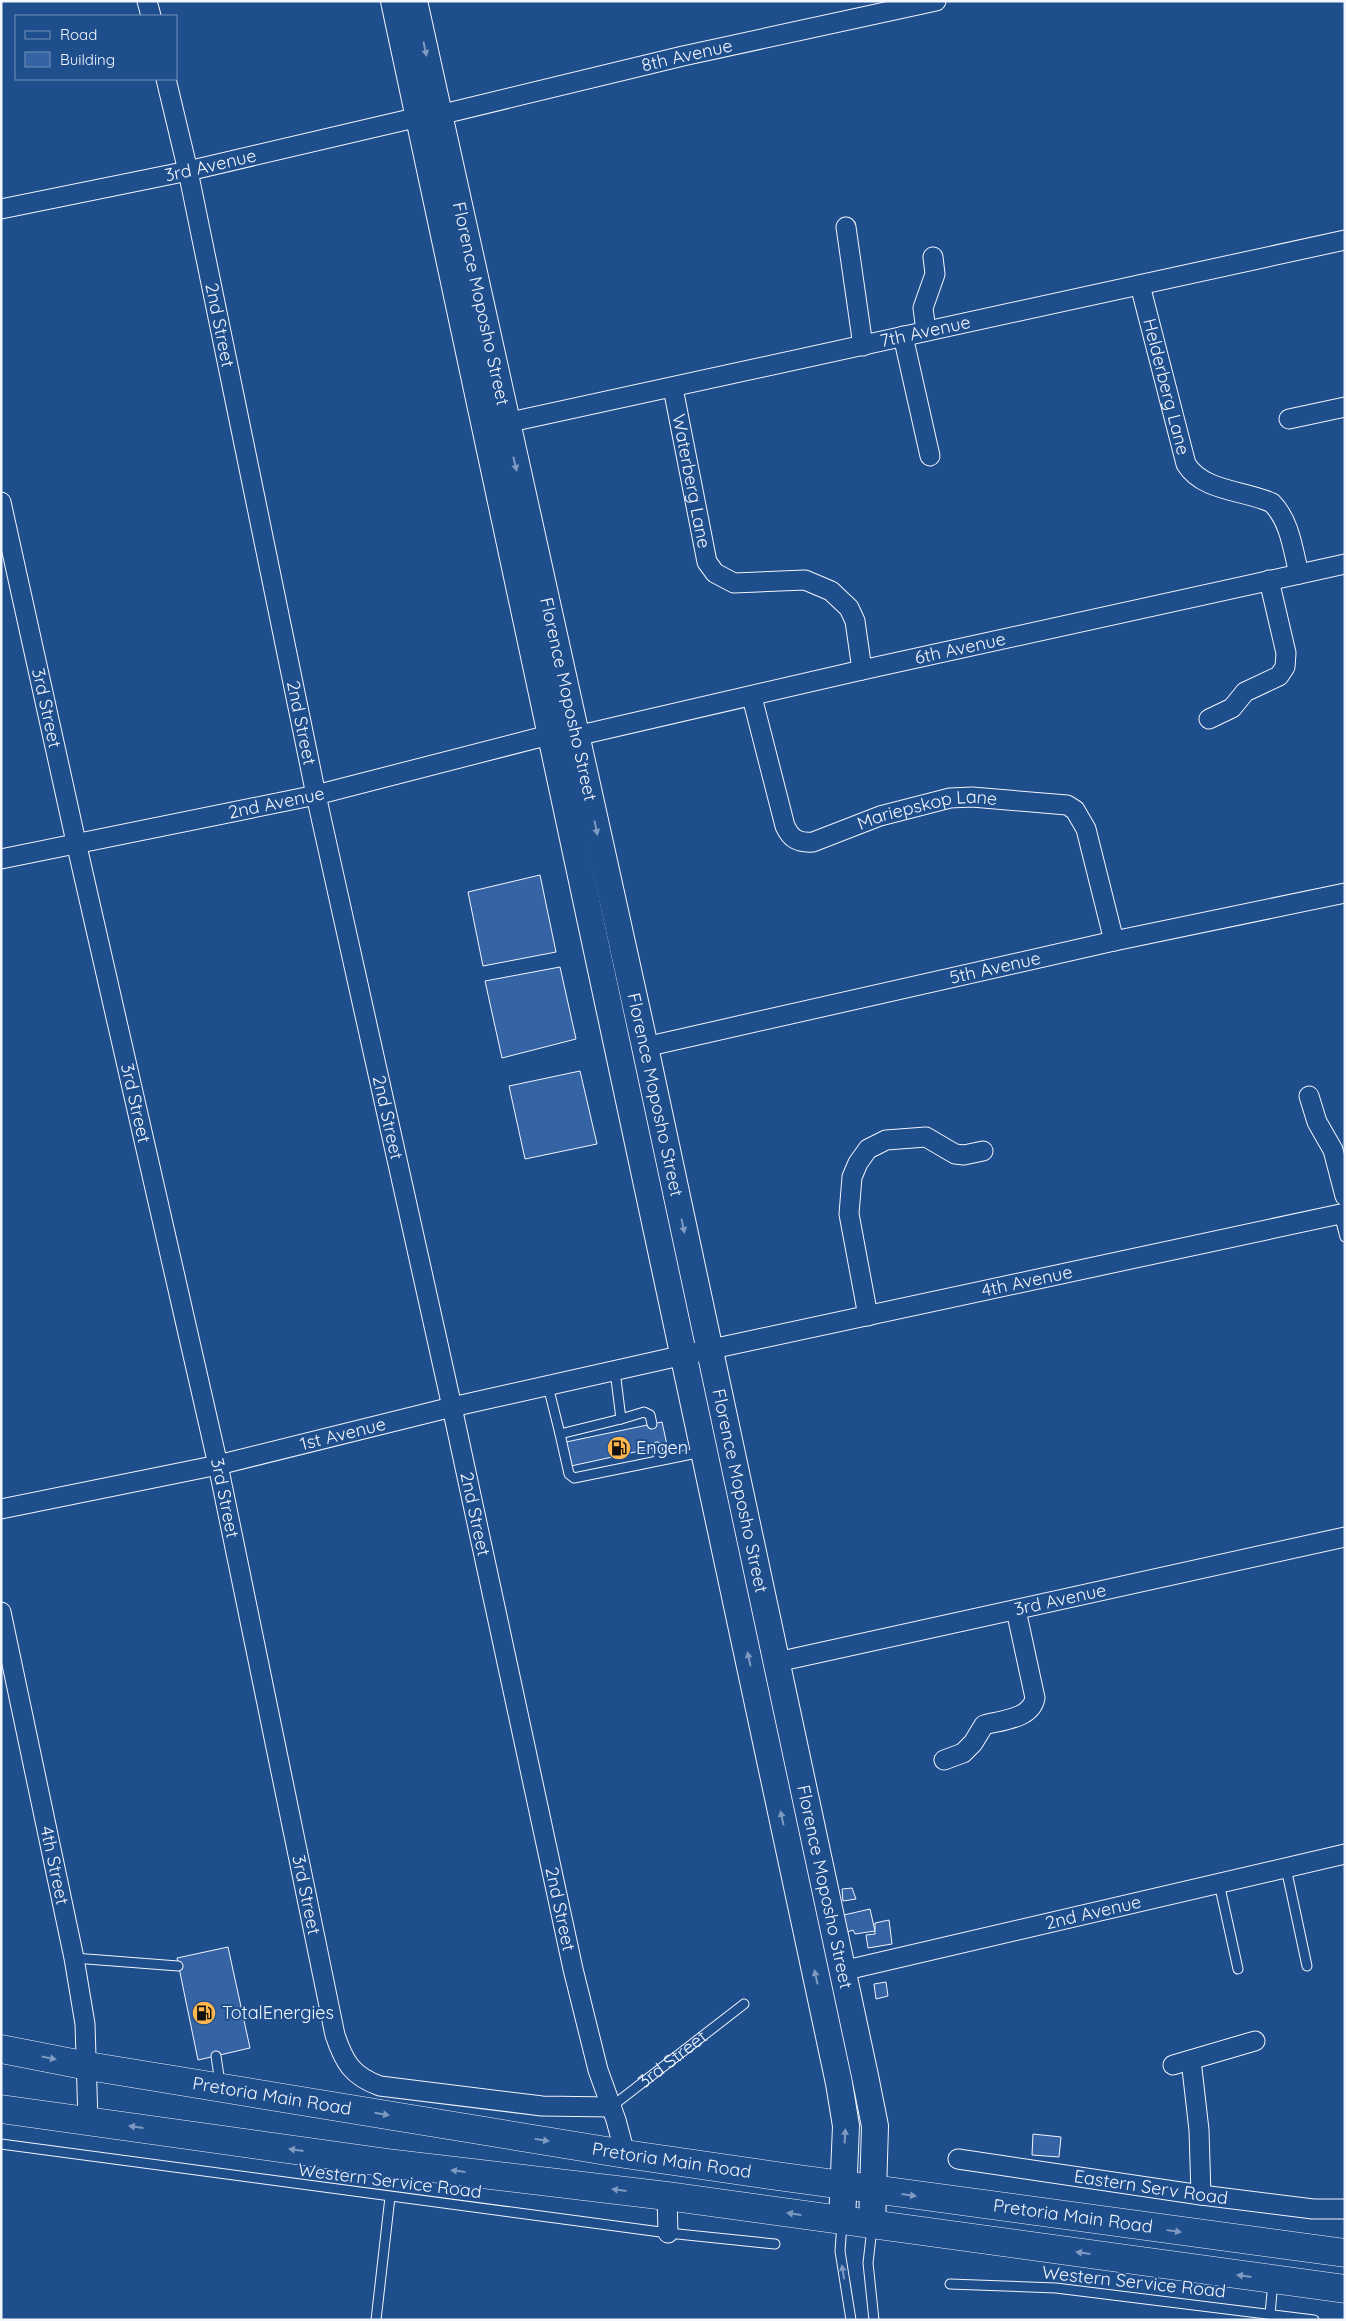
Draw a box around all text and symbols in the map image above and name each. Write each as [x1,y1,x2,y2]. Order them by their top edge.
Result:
legend [15,15,178,80]
text: Road [60,25,97,44]
street label: 8th Avenue [639,34,734,77]
one-way arrow [421,41,429,57]
text: Building [60,50,115,69]
street label: 3rd Avenue [163,143,259,186]
street label: Florence Moposho Street [448,200,515,408]
street label: 2nd Street [200,281,240,369]
street label: 7th Avenue [878,310,972,352]
street label: Helderberg Lane [1138,316,1195,457]
street label: Waterberg Lane [667,412,716,550]
one-way arrow [511,457,519,472]
street label: Florence Moposho Street [535,595,602,803]
street label: 6th Avenue [912,627,1008,669]
street label: 3rd Street [27,666,67,750]
street label: 2nd Street [282,679,322,767]
street label: 2nd Avenue [226,781,327,824]
street label: Mariepskop Lane [854,785,998,835]
one-way arrow [592,820,600,835]
street label: 5th Avenue [947,946,1043,989]
street label: Florence Moposho Street [622,991,689,1199]
street label: 3rd Street [116,1061,156,1145]
street label: 2nd Street [368,1073,409,1162]
one-way arrow [679,1218,687,1233]
street label: 4th Avenue [979,1260,1074,1302]
street label: Florence Moposho Street [707,1387,773,1595]
street label: 1st Avenue [297,1412,388,1455]
fuel station icon: Engen [606,1435,632,1461]
place label: Engen [636,1436,688,1459]
street label: 3rd Street [206,1456,245,1540]
street label: 2nd Street [455,1470,496,1558]
street label: 3rd Avenue [1012,1578,1108,1620]
one-way arrow [744,1650,752,1666]
street label: Florence Moposho Street [792,1783,858,1991]
one-way arrow [778,1809,786,1825]
street label: 4th Street [35,1824,74,1907]
street label: 3rd Street [287,1853,326,1937]
street label: 2nd Street [540,1865,581,1953]
street label: 2nd Avenue [1043,1890,1143,1934]
one-way arrow [812,1969,820,1984]
fuel station icon: TotalEnergies [191,2000,217,2026]
place label: TotalEnergies [222,2001,334,2024]
street label: 3rd Street [633,2025,711,2093]
one-way arrow [42,2054,57,2062]
street label: Pretoria Main Road [191,2071,353,2120]
one-way arrow [374,2110,390,2118]
one-way arrow [127,2123,143,2131]
one-way arrow [841,2128,849,2144]
one-way arrow [535,2136,551,2144]
street label: Pretoria Main Road [591,2137,753,2183]
one-way arrow [288,2146,304,2154]
street label: Western Service Road [297,2158,483,2203]
street label: Eastern Serv Road [1072,2164,1229,2209]
one-way arrow [449,2167,465,2175]
one-way arrow [611,2186,627,2194]
one-way arrow [901,2191,917,2199]
street label: Pretoria Main Road [992,2193,1154,2238]
one-way arrow [785,2210,801,2218]
one-way arrow [1166,2227,1182,2235]
one-way arrow [1075,2249,1091,2257]
street label: Western Service Road [1041,2260,1227,2303]
one-way arrow [839,2263,847,2279]
one-way arrow [1236,2271,1252,2279]

